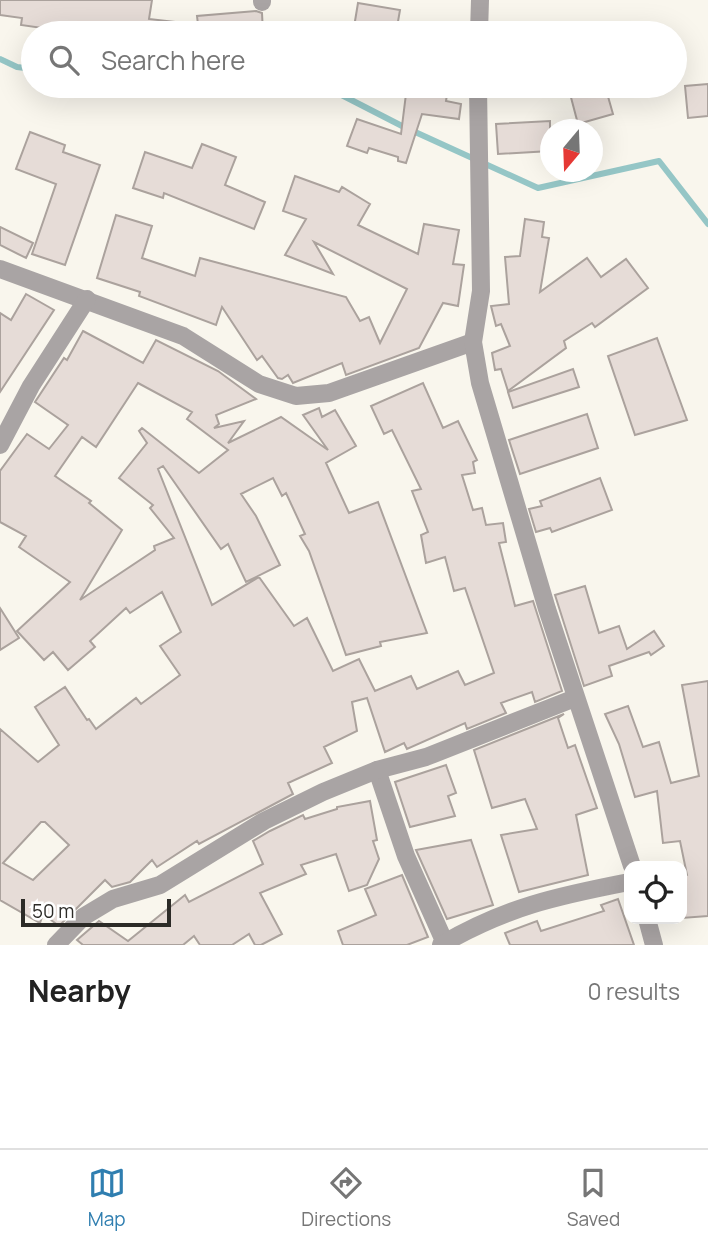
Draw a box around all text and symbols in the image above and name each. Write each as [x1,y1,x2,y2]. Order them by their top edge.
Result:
search box [21,21,687,98]
icon: search [45,41,83,79]
text: Search here [101,42,246,78]
north arrow [540,119,603,182]
map controls [624,861,687,924]
button: locate [624,861,687,924]
scale bar [21,896,172,928]
text: 50 m [32,898,74,924]
text: Nearby [28,970,131,1011]
text: 0 results [587,975,680,1007]
tab: Map [88,1164,126,1232]
tab: Directions [301,1164,391,1232]
tab: Saved [567,1164,620,1232]

